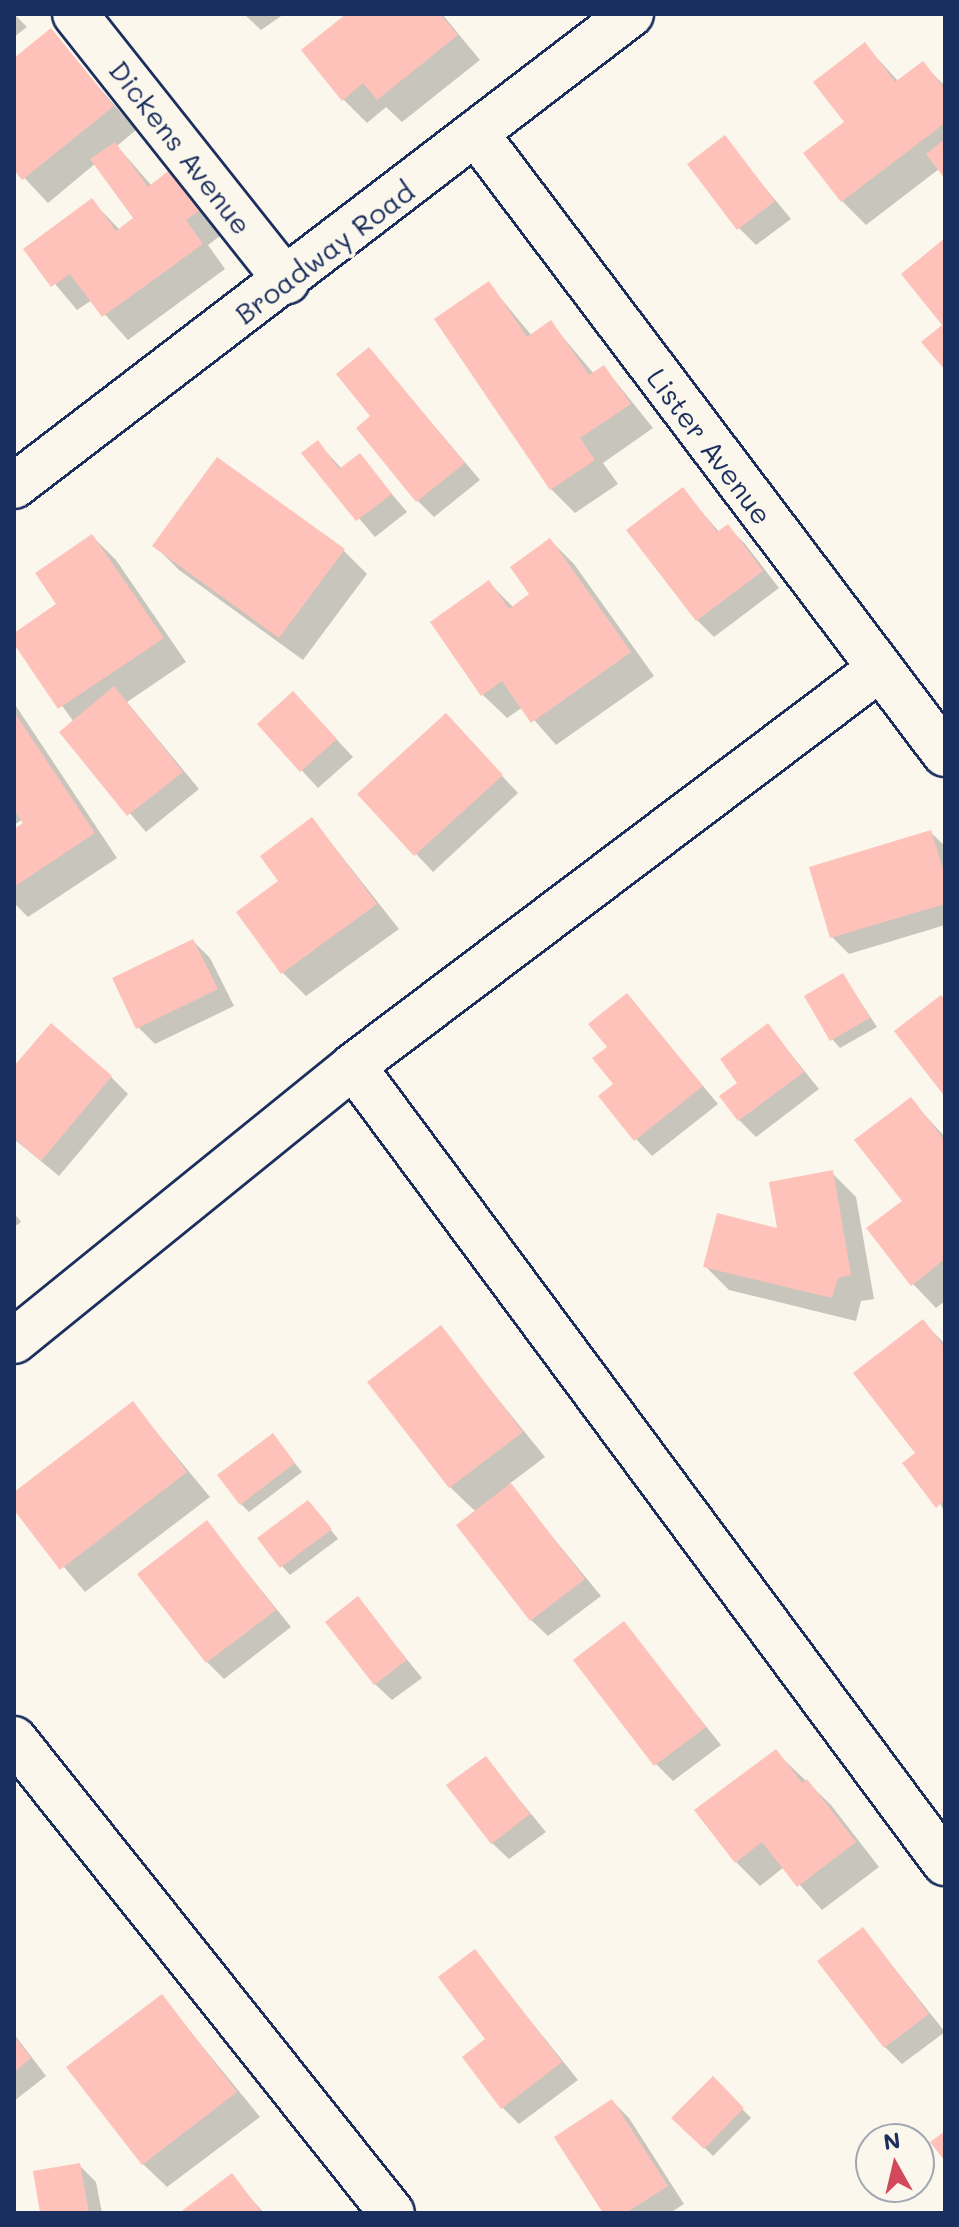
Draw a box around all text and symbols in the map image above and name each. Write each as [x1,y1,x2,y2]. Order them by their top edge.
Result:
street label: Dickens Avenue [103,53,259,241]
street label: Broadway Road [228,174,420,330]
street label: Lister Avenue [640,361,780,531]
north arrow [855,2123,935,2203]
text: N [882,2125,902,2156]

